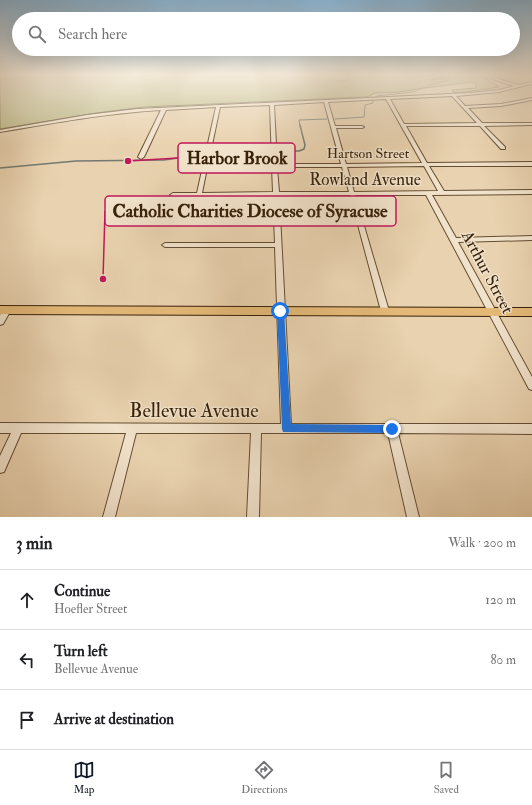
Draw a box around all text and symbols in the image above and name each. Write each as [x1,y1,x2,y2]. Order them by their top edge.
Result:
search box [12,12,520,56]
icon: search [26,23,48,45]
text: Search here [58,25,127,44]
callout: Harbor Brook [178,143,295,173]
street label: Hartson Street [327,145,410,162]
text: Harbor Brook [186,147,288,170]
street label: Rowland Avenue [309,169,421,190]
callout: Catholic Charities Diocese of Syracuse [105,196,396,226]
text: Catholic Charities Diocese of Syracuse [113,200,388,223]
street label: Arthur Street [456,226,518,318]
route start [271,302,289,320]
street label: Bellevue Avenue [129,398,259,423]
route end [383,420,401,438]
text: 3 min [16,533,53,554]
text: Walk · 200 m [448,535,516,551]
text: Continue [54,582,110,601]
icon: ahead [16,589,38,611]
text: 120 m [485,592,516,608]
text: Hoefler Street [54,601,127,617]
text: Turn left [54,642,108,661]
icon: left [16,649,38,671]
text: 80 m [490,652,516,668]
text: Bellevue Avenue [54,661,138,677]
icon: arrive [16,709,38,731]
text: Arrive at destination [54,710,174,729]
tab: Map [73,759,95,796]
tab: Directions [241,759,288,796]
tab: Saved [434,759,459,796]

